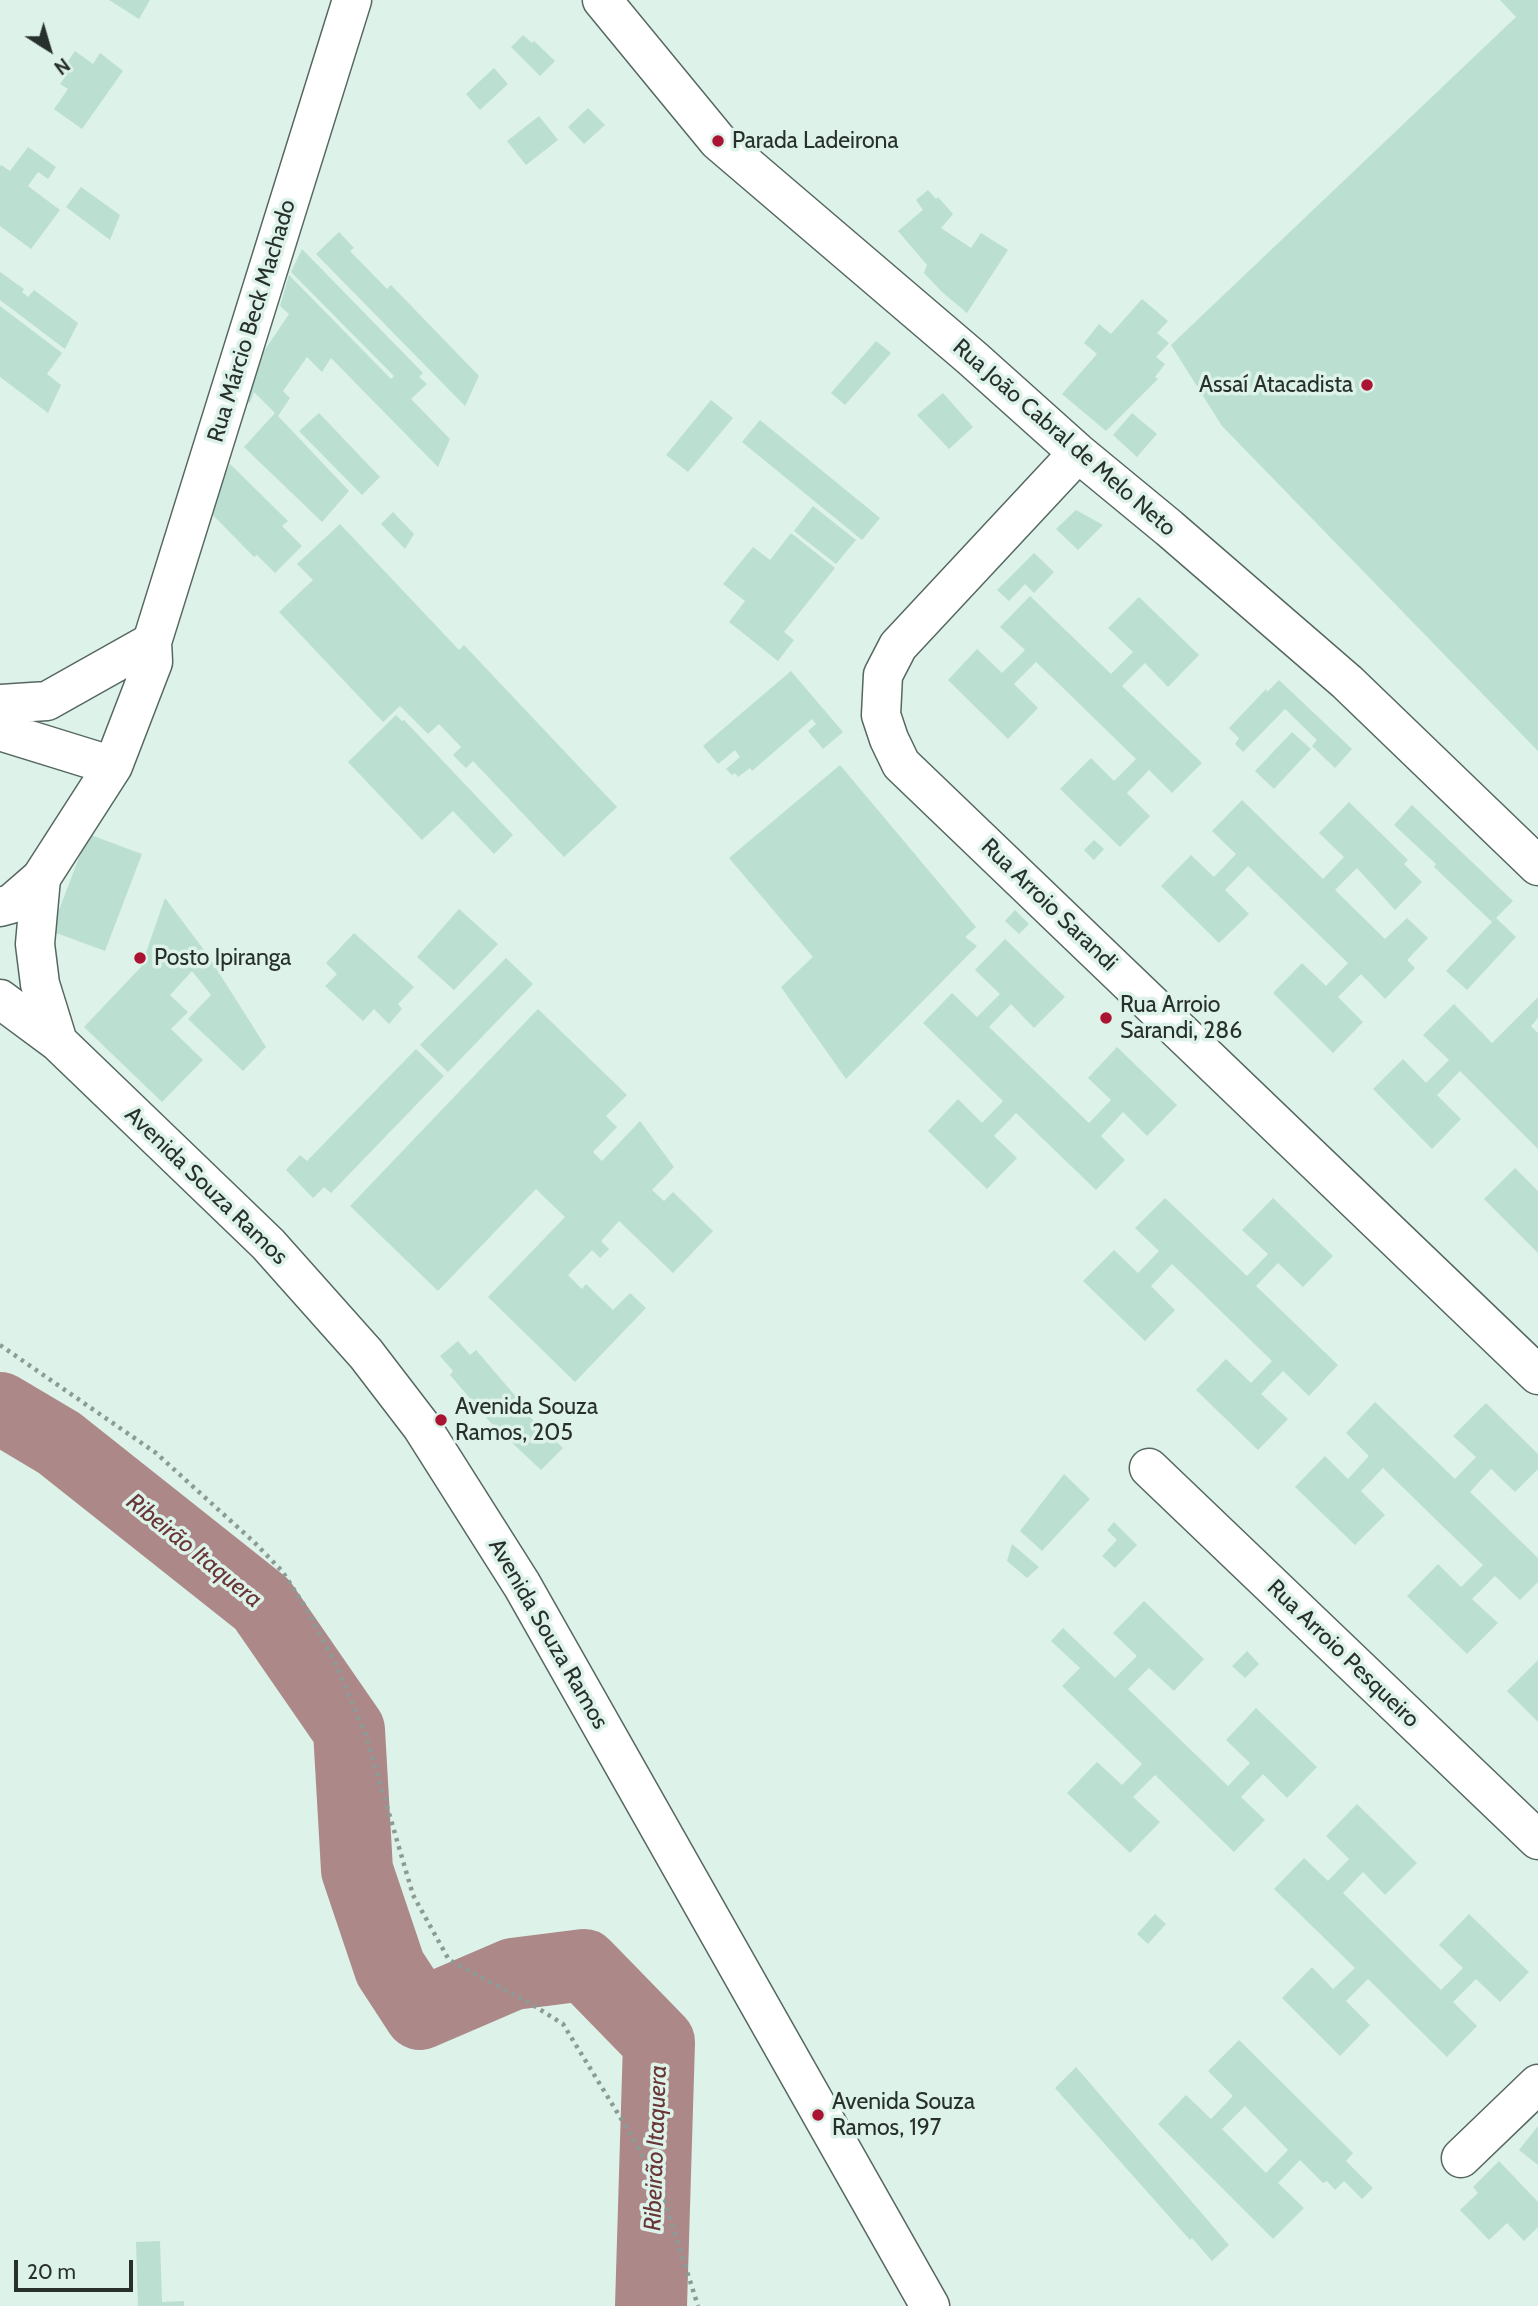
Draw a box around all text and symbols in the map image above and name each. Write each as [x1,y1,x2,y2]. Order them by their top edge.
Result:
north arrow [14,14,84,84]
text: N [50,53,74,79]
place label: Parada Ladeirona [732,127,898,155]
marker: Parada Ladeirona [710,133,726,149]
street label: Rua Márcio Beck Machado [202,197,302,445]
street label: Rua João Cabral de Melo Neto [947,334,1181,542]
place label: Assaí Atacadista [1199,371,1353,399]
marker: Assaí Atacadista [1359,377,1375,393]
street label: Rua Arroio Sarandi [975,833,1123,977]
place label: Posto Ipiranga [154,944,291,972]
marker: Posto Ipiranga [132,950,148,966]
place label: Rua Arroio Sarandi, 286 [1120,991,1242,1045]
marker: Rua Arroio Sarandi, 286 [1098,1010,1114,1026]
street label: Avenida Souza Ramos [119,1101,293,1271]
place label: Avenida Souza Ramos, 205 [455,1393,598,1447]
marker: Avenida Souza Ramos, 205 [433,1412,449,1428]
water label: Ribeirão Itaquera [120,1488,268,1614]
street label: Avenida Souza Ramos [482,1534,614,1734]
street label: Rua Arroio Pesqueiro [1261,1574,1425,1734]
water label: Ribeirão Itaquera [639,2065,673,2231]
place label: Avenida Souza Ramos, 197 [832,2088,975,2142]
marker: Avenida Souza Ramos, 197 [810,2107,826,2123]
scale bar [18,2246,136,2290]
text: 20 m [27,2259,76,2284]

